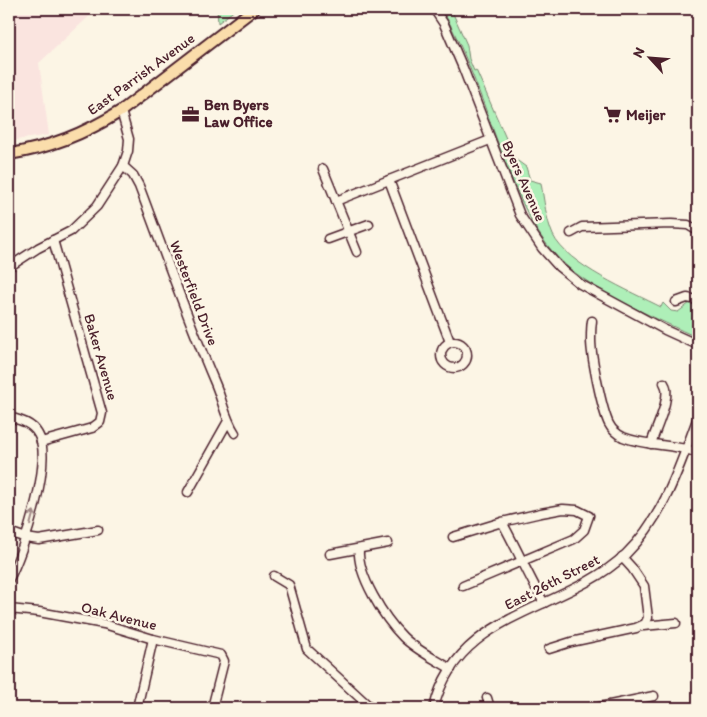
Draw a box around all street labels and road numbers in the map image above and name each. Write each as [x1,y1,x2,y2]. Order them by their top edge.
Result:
street label: East Parrish Avenue [84,29,198,119]
street label: Byers Avenue [498,138,550,224]
street label: Westerfield Drive [166,238,222,348]
street label: Baker Avenue [80,312,122,402]
street label: East 26th Street [501,550,603,614]
street label: Oak Avenue [79,598,159,634]

